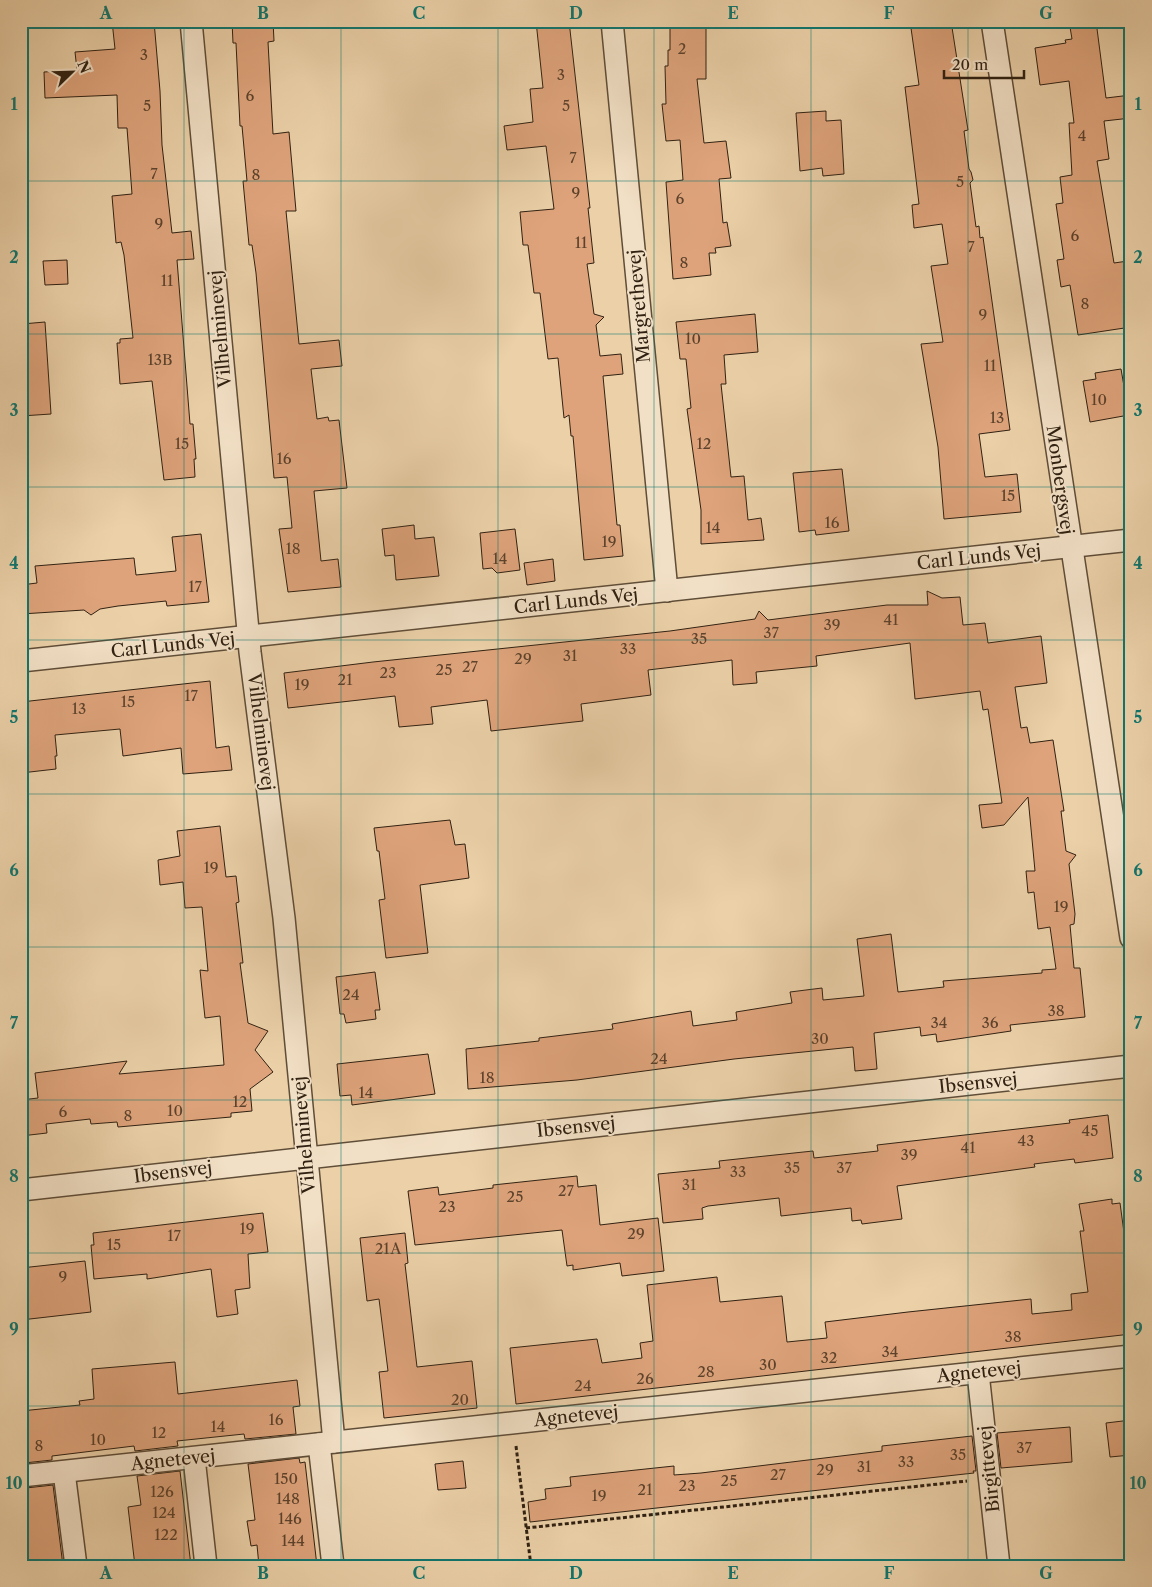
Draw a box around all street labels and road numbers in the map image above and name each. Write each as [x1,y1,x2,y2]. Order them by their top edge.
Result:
street label: Margrethevej [623,248,655,364]
street label: Vilhelminevej [204,269,236,390]
street label: Monbergsvej [1041,424,1079,536]
street label: Carl Lunds Vej [916,540,1042,574]
street label: Carl Lunds Vej [513,584,639,618]
street label: Carl Lunds Vej [110,628,236,662]
street label: Vilhelminevej [243,671,279,792]
street label: Ibsensvej [938,1068,1018,1098]
street label: Vilhelminevej [288,1075,320,1196]
street label: Ibsensvej [536,1112,616,1142]
street label: Ibsensvej [132,1156,214,1188]
street label: Agnetevej [935,1357,1022,1387]
street label: Agnetevej [532,1401,619,1431]
street label: Birgittevej [973,1424,1005,1514]
street label: Agnetevej [129,1445,216,1475]

